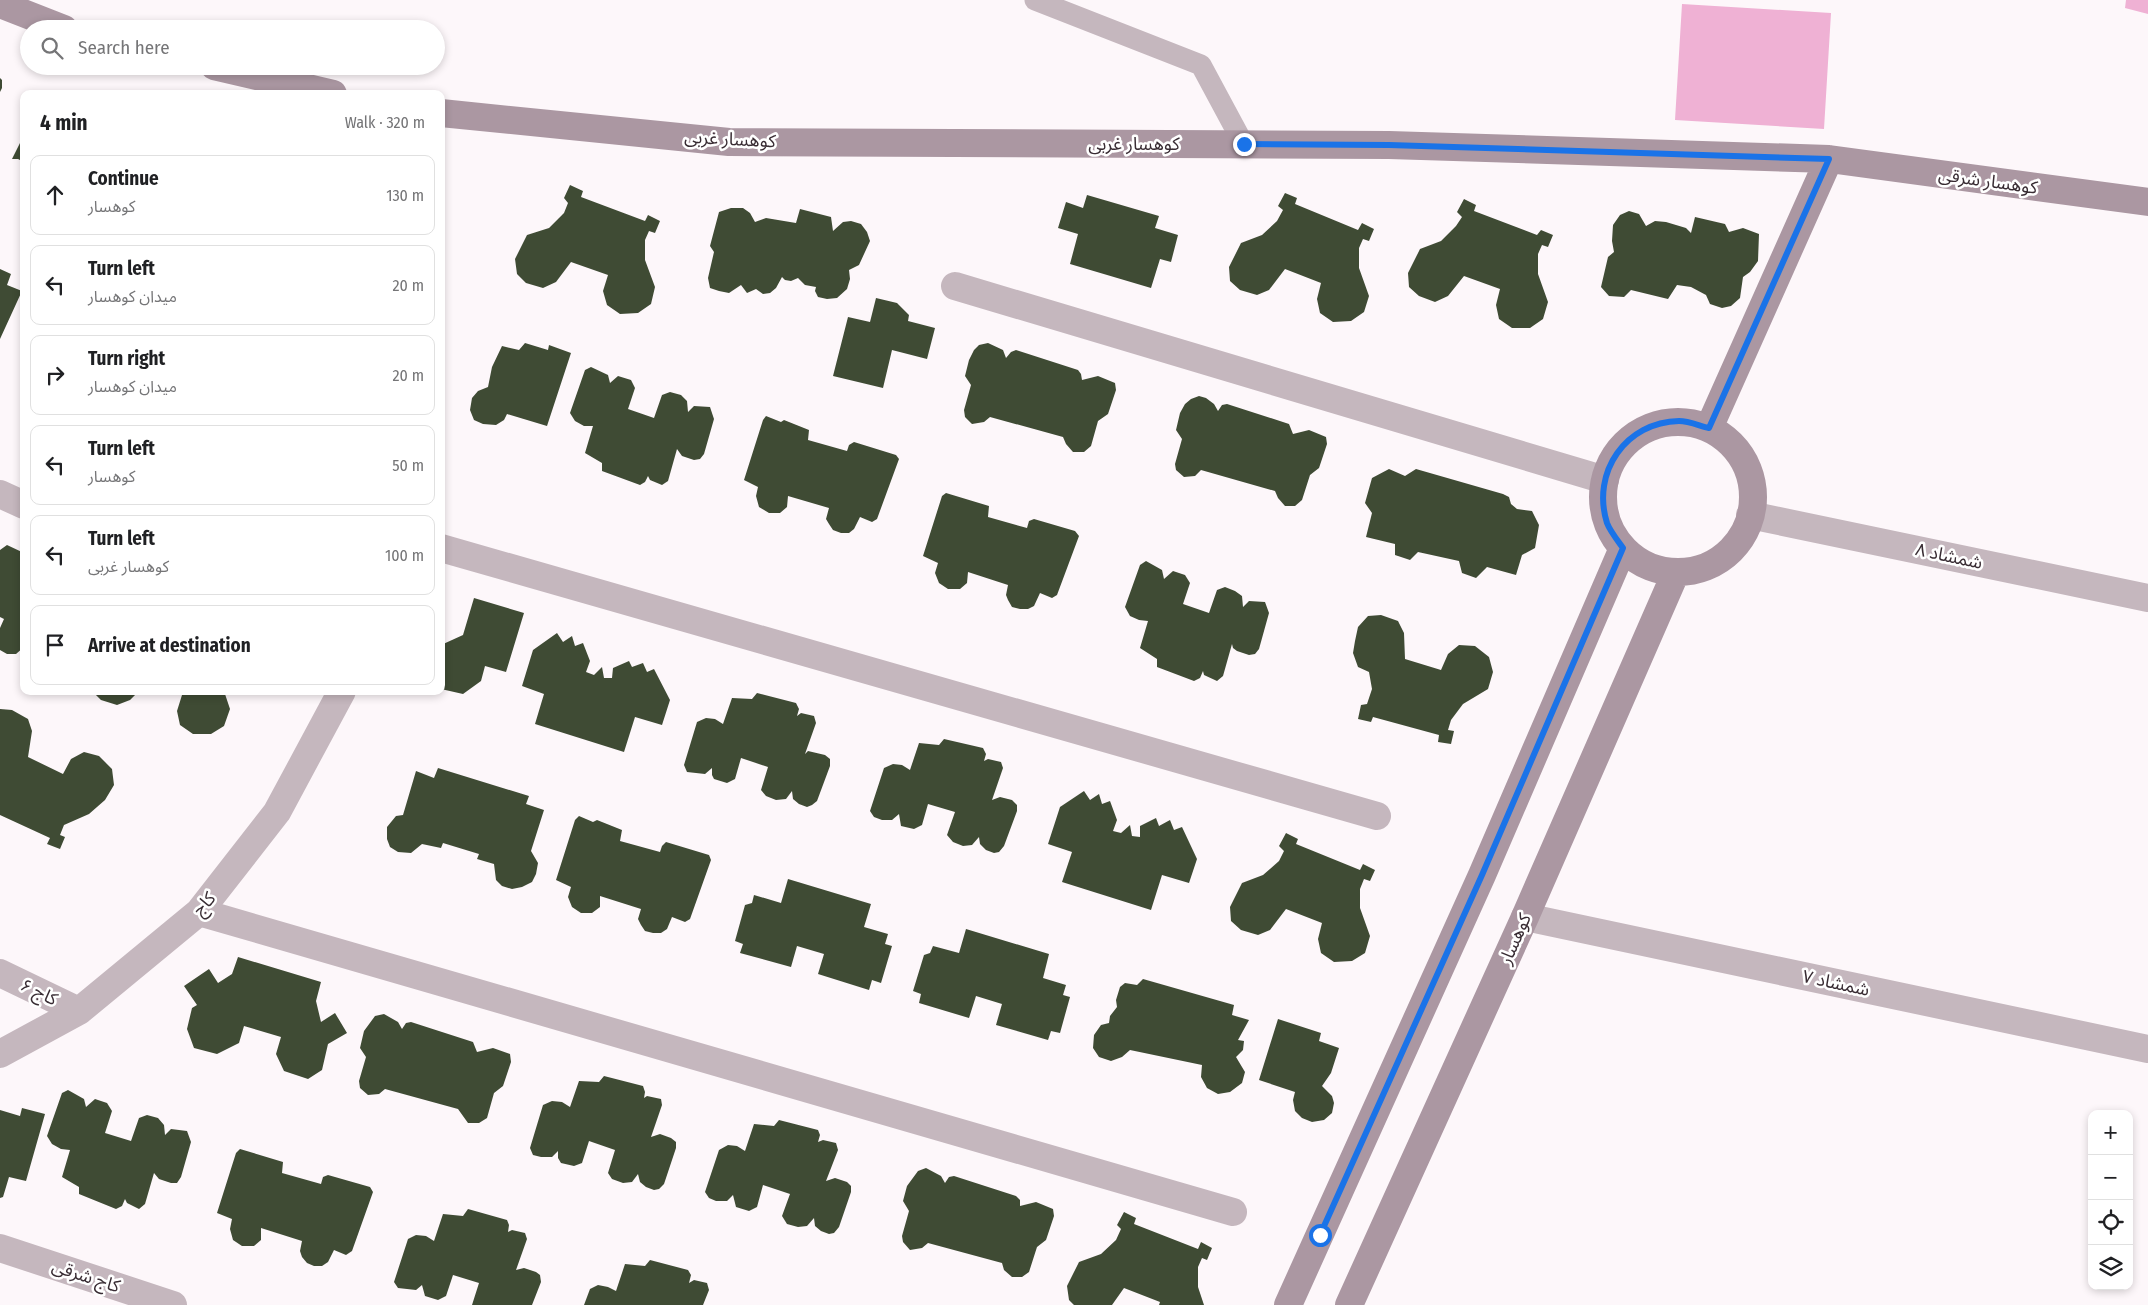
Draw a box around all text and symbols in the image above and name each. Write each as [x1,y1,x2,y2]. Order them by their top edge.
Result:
search box [20,20,445,75]
icon: search [38,34,66,62]
text: Search here [78,36,170,59]
text: 4 min [40,110,88,136]
text: Walk · 320 m [345,113,425,132]
street label: کوهسار غربی [684,126,777,152]
street label: کوهسار غربی [1088,133,1180,155]
route end [1233,133,1256,156]
street label: کوهسار شرقی [1937,163,2039,199]
text: Continue [88,167,159,190]
icon: ahead [41,181,69,209]
text: 130 m [386,186,424,205]
text: کوهسار [88,197,135,216]
text: Turn left [88,257,155,280]
icon: left [41,271,69,299]
text: 20 m [393,276,424,295]
text: میدان کوهسار [88,287,177,306]
text: Turn right [88,347,165,370]
icon: right [41,361,69,389]
text: 20 m [393,366,424,385]
text: میدان کوهسار [88,377,177,396]
text: Turn left [88,437,155,460]
icon: left [41,451,69,479]
text: 50 m [392,456,424,475]
text: کوهسار [88,467,135,486]
text: Turn left [88,527,155,550]
street label: شمشاد ۸ [1913,538,1985,574]
icon: left [41,541,69,569]
text: 100 m [385,546,424,565]
text: کوهسار غربی [88,557,169,576]
icon: arrive [41,631,69,659]
text: Arrive at destination [88,634,251,657]
street label: کاج [188,887,222,922]
street label: کوهسار [1494,910,1536,969]
street label: شمشاد ۷ [1800,965,1872,1001]
street label: کاج ۶ [16,974,62,1012]
map controls [2088,1110,2133,1290]
button: + [2088,1110,2133,1155]
button: − [2088,1155,2133,1200]
button: locate [2088,1200,2133,1245]
route start [1309,1224,1332,1247]
button: layers [2088,1245,2133,1290]
street label: کاج شرقی [49,1255,123,1299]

